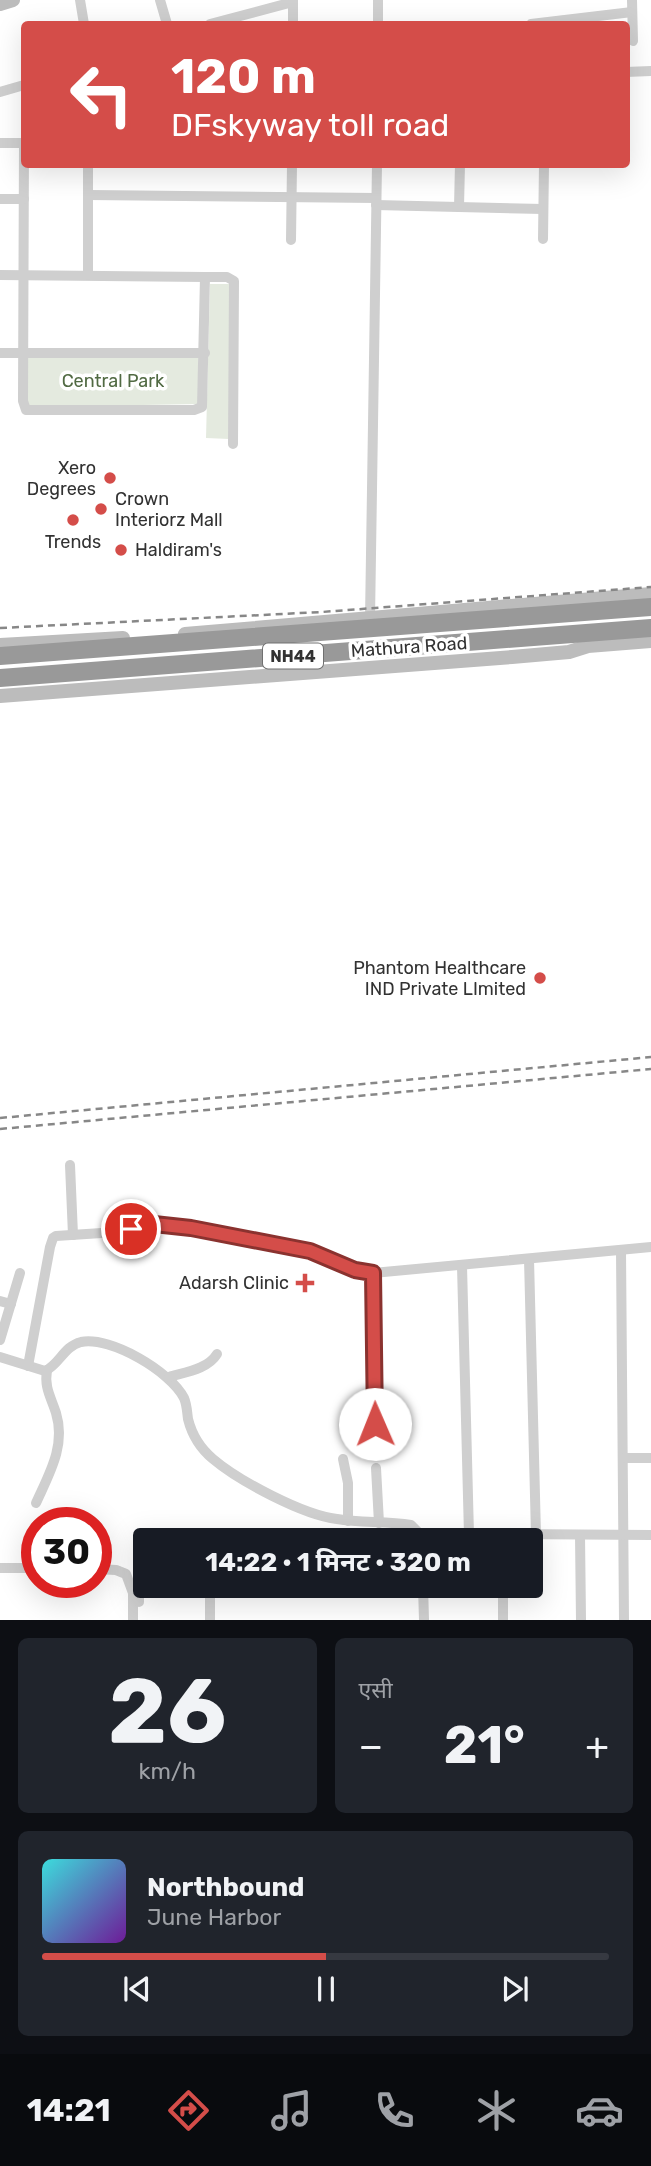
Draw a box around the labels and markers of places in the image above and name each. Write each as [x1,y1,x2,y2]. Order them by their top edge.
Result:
place label: Xero Degrees [27,457,96,500]
marker: Xero Degrees [102,470,118,486]
place label: Crown Interiorz Mall [115,488,223,531]
marker: Crown Interiorz Mall [93,501,109,517]
marker: Trends [65,512,81,528]
place label: Trends [45,531,101,553]
place label: Haldiram's [135,539,222,561]
marker: Haldiram's [113,542,129,558]
place label: Phantom Healthcare IND Private LImited [353,957,526,1000]
marker: Phantom Healthcare IND Private LImited [532,970,548,986]
pin [101,1199,161,1259]
place label: Adarsh Clinic [179,1272,289,1294]
marker: Adarsh Clinic [295,1273,315,1293]

